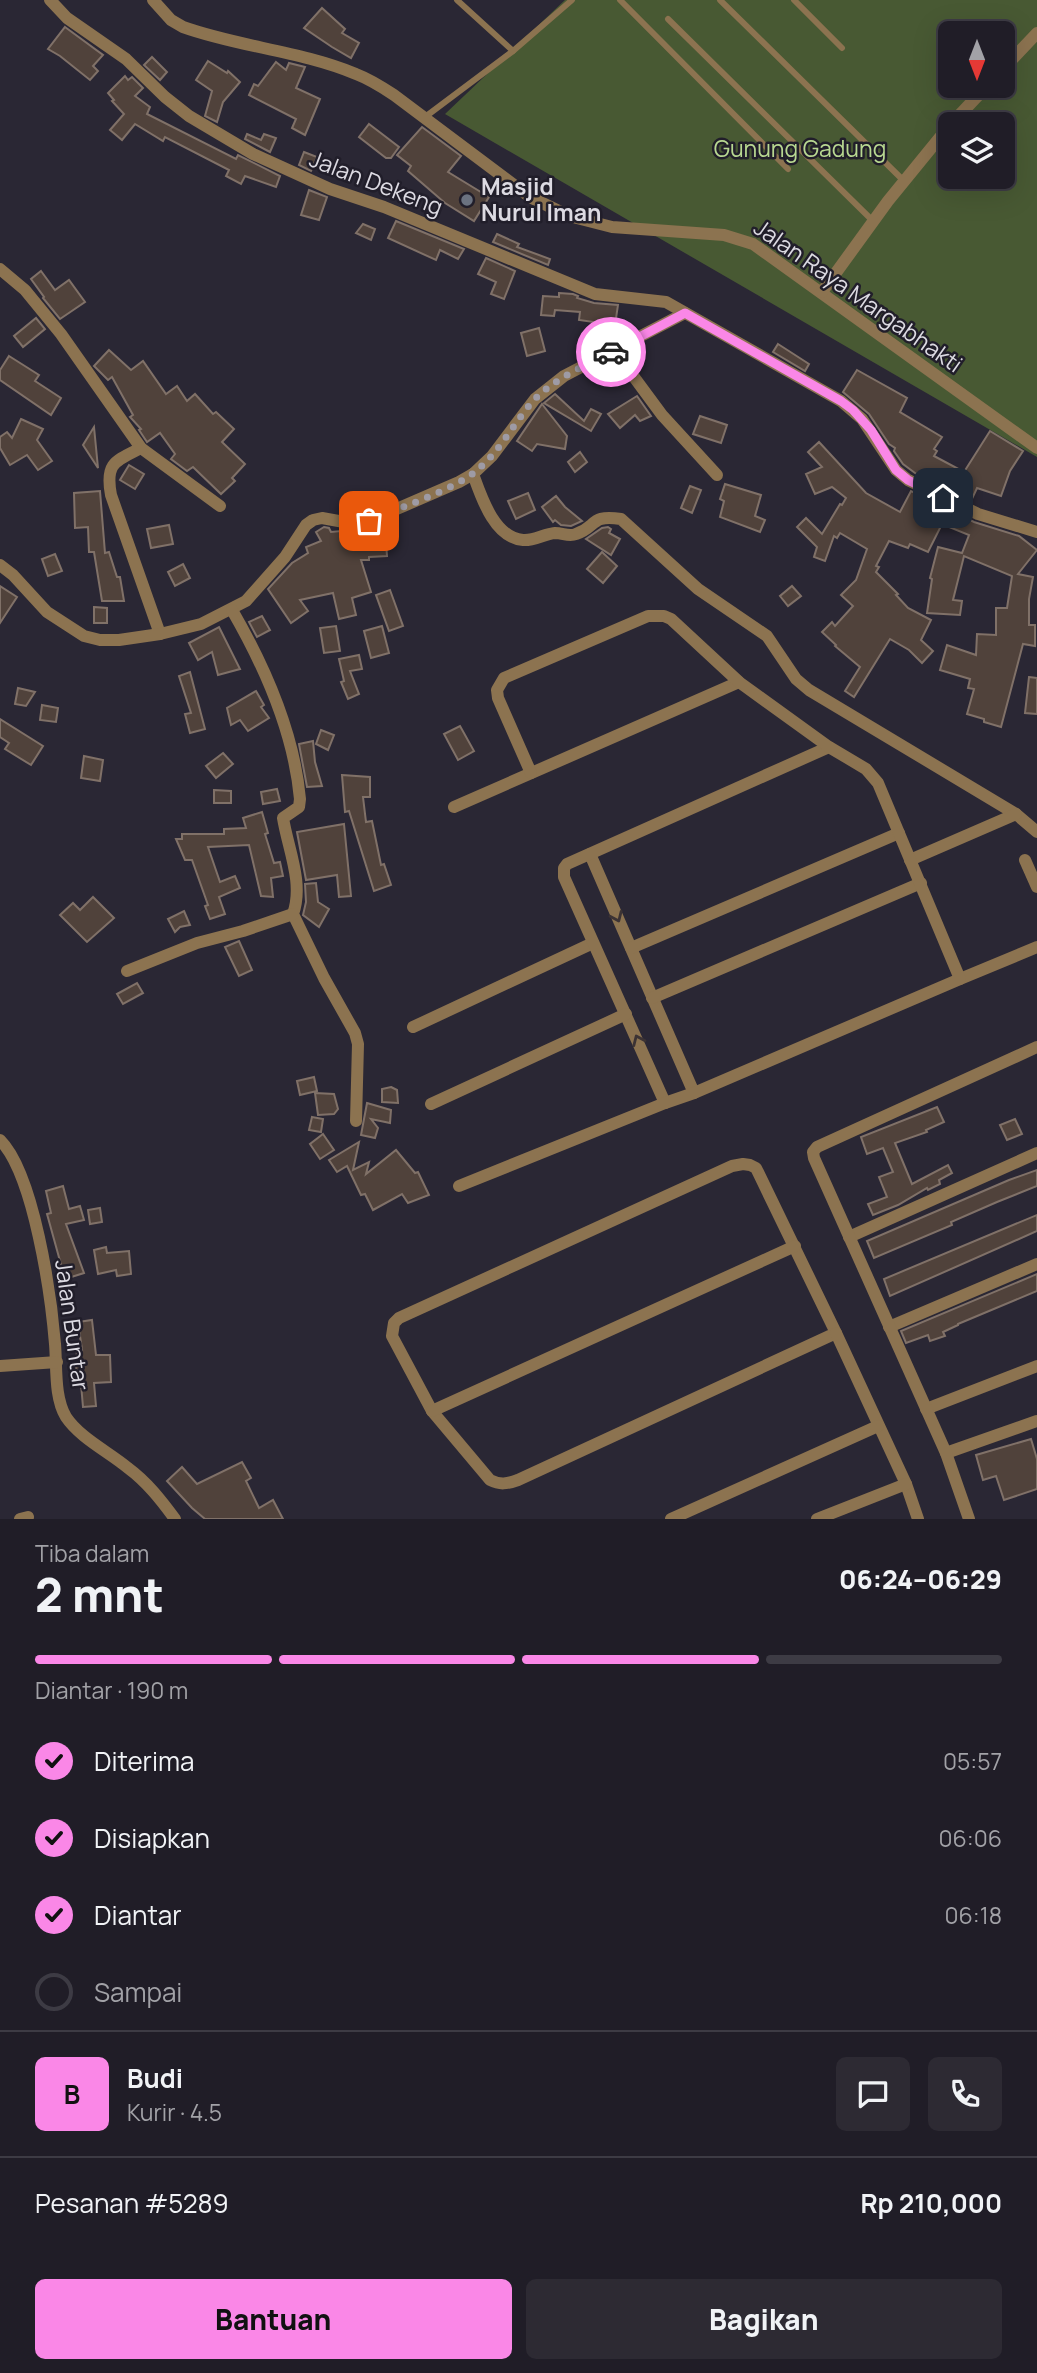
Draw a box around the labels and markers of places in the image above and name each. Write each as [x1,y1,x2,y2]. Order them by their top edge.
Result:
place label: Masjid Nurul Iman [481,170,601,228]
marker: Masjid Nurul Iman [459,192,475,208]
pin [913,468,973,528]
pin [339,491,399,551]

